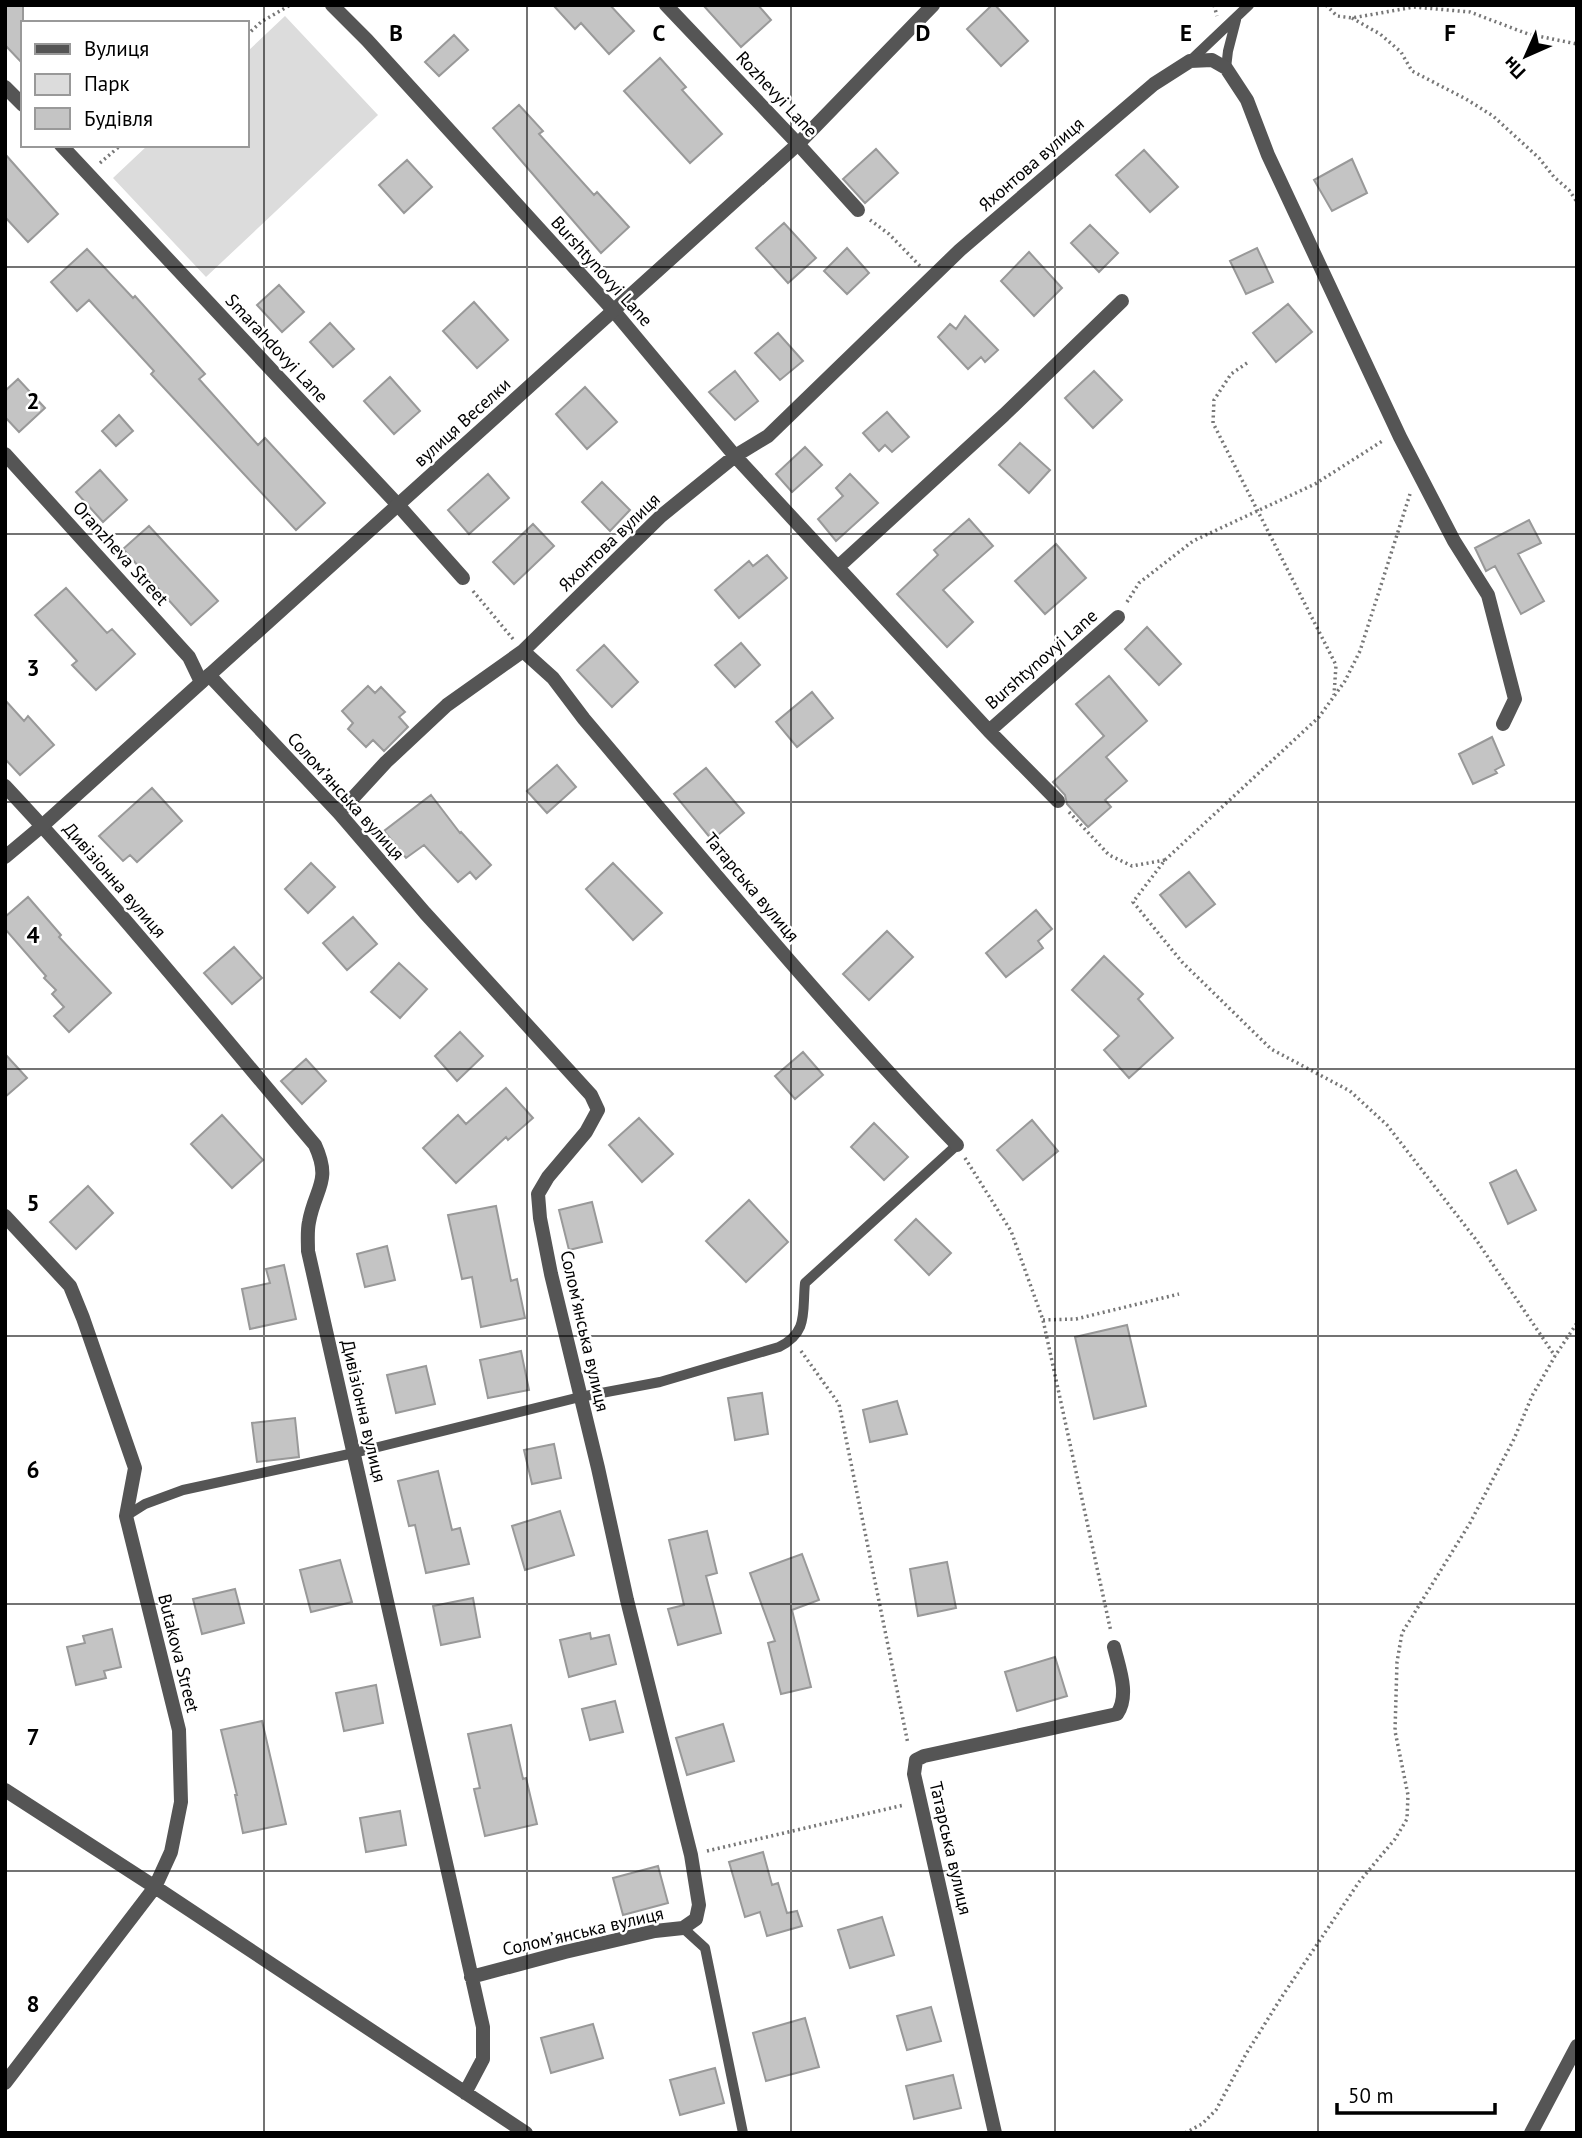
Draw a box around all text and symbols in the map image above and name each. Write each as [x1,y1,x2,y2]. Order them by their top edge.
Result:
text: B [389,18,403,47]
text: C [653,18,666,47]
text: D [916,18,930,47]
text: E [1180,18,1192,47]
text: F [1444,18,1456,47]
legend [21,21,248,147]
north arrow [1491,21,1561,91]
text: Вулиця [84,35,149,62]
street label: Rozhevyi Lane [731,46,823,142]
text: Пн [1498,52,1530,84]
text: Парк [84,70,130,97]
text: Будівля [84,105,153,132]
street label: Яхонтова вулиця [974,112,1088,216]
street label: Burshtynovyi Lane [546,211,658,331]
street label: Smarahdovyi Lane [221,289,333,407]
street label: вулиця Веселки [409,372,515,472]
text: 2 [26,386,40,415]
street label: Яхонтова вулиця [553,488,665,596]
street label: Oranzheva Street [68,496,174,610]
street label: Burshtynovyi Lane [980,604,1102,714]
text: 3 [26,653,40,682]
street label: Соломʼянська вулиця [282,727,410,865]
street label: Дивізіонна вулиця [59,817,171,943]
street label: Татарська вулиця [699,828,805,946]
text: 4 [26,920,40,949]
text: 5 [26,1188,40,1217]
street label: Соломʼянська вулиця [555,1248,615,1414]
street label: Дивізіонна вулиця [336,1337,392,1485]
text: 6 [26,1455,40,1484]
street label: Butakova Street [153,1591,205,1715]
text: 7 [26,1722,40,1751]
street label: Татарська вулиця [924,1779,978,1917]
street label: Соломʼянська вулиця [500,1901,666,1961]
text: 8 [26,1989,40,2018]
scale bar [1337,2072,1494,2116]
text: 50 m [1348,2082,1394,2109]

